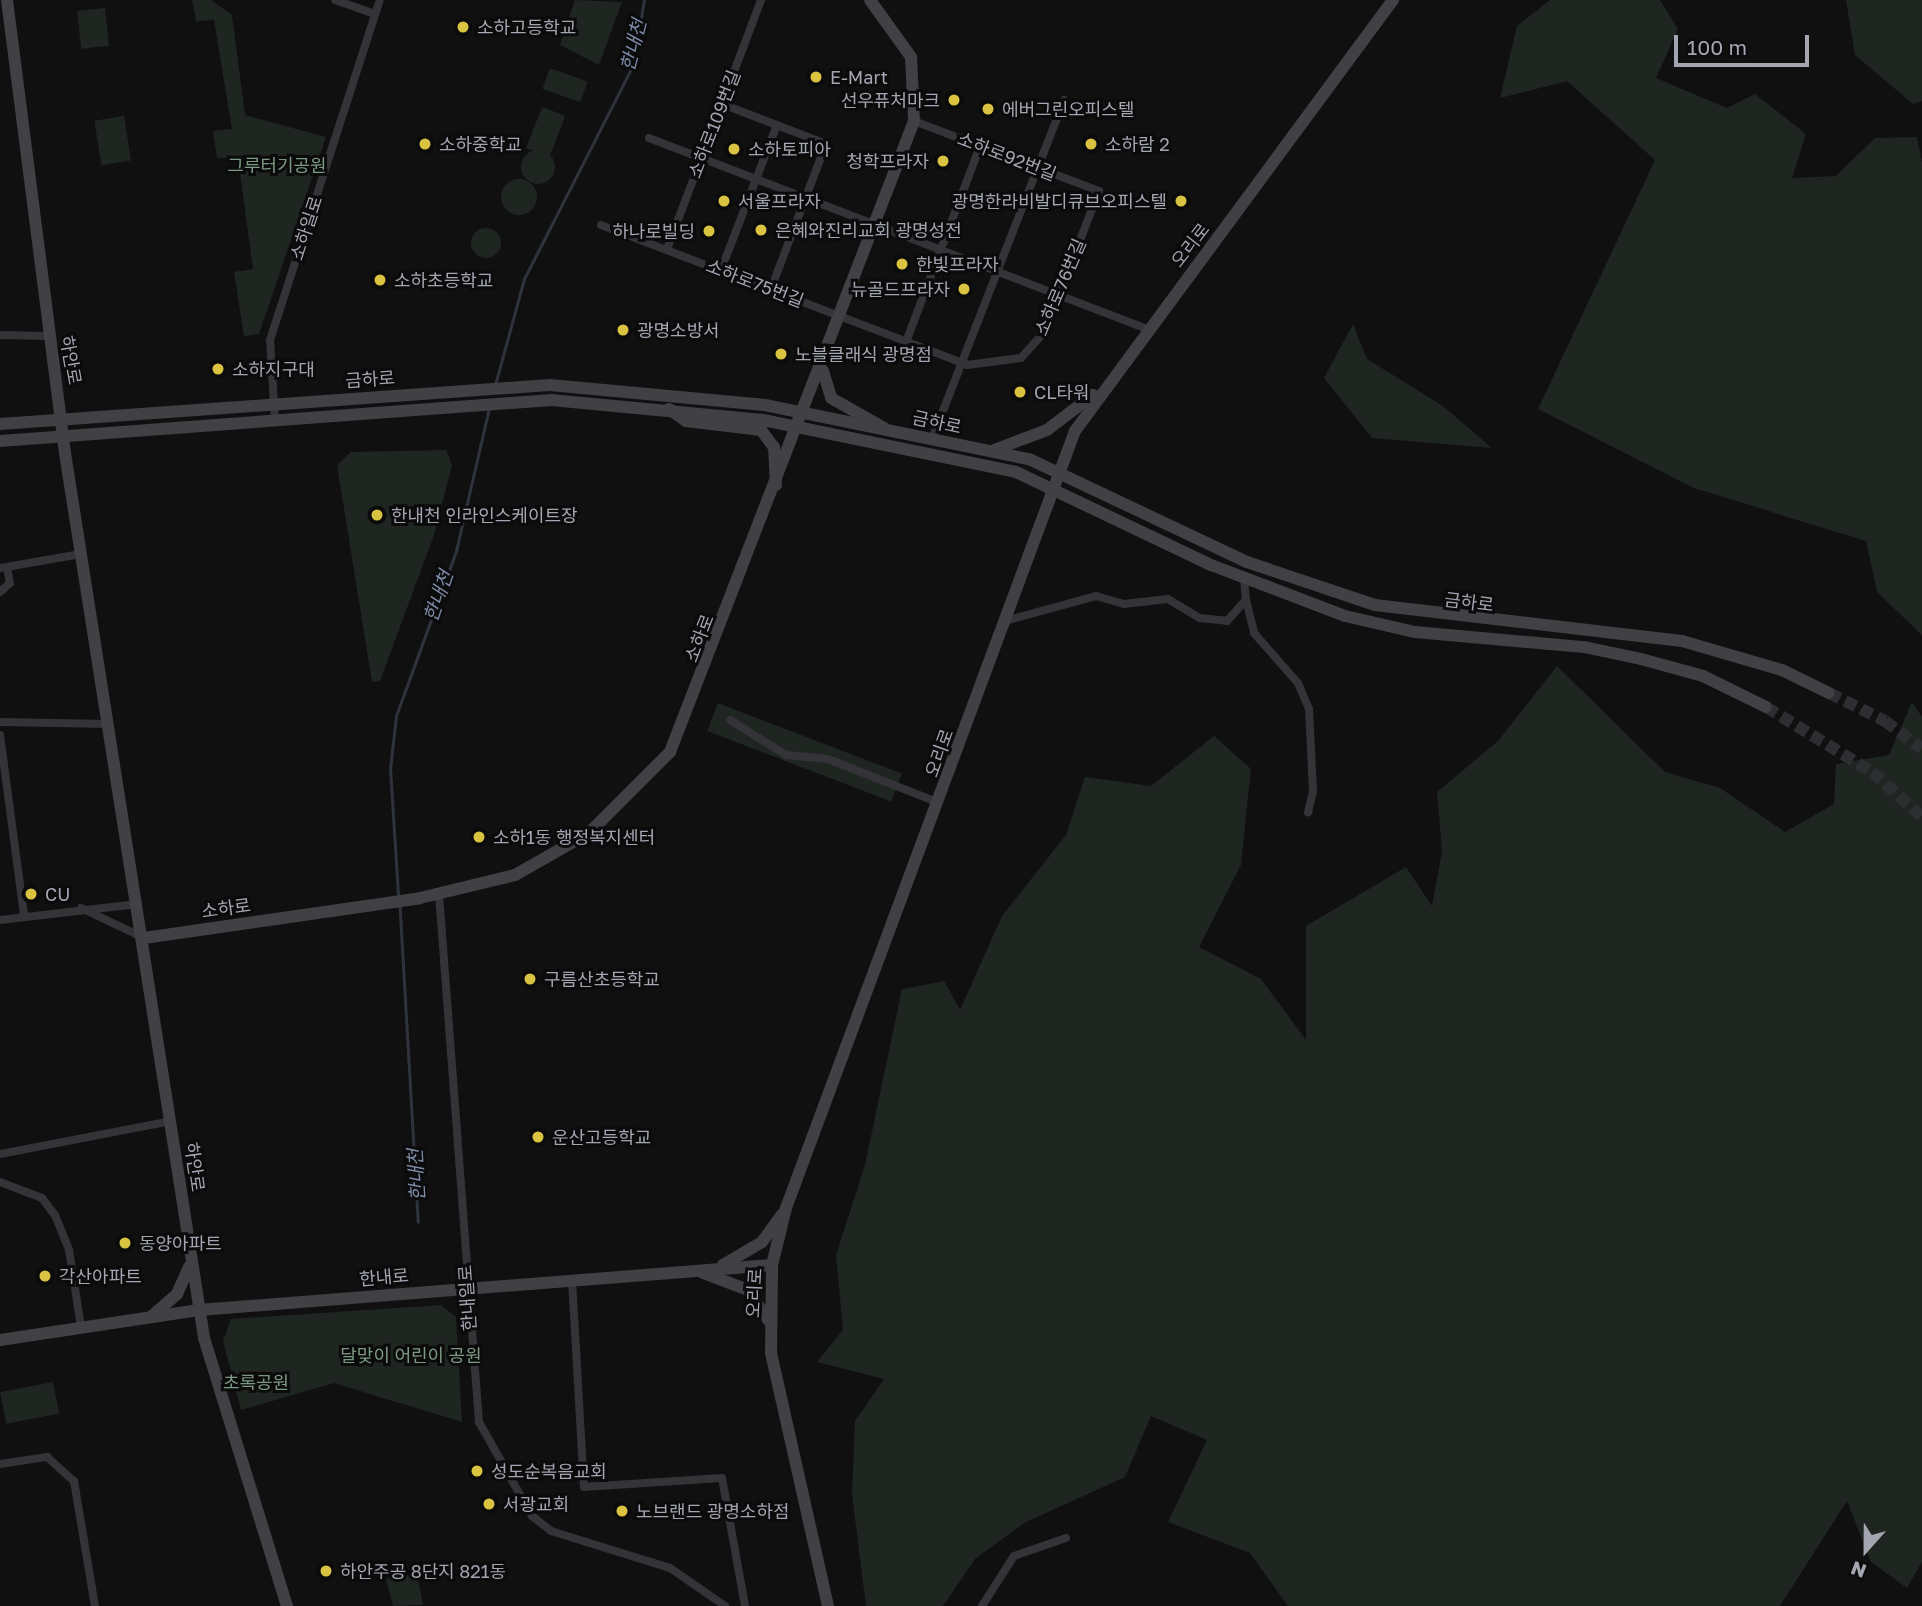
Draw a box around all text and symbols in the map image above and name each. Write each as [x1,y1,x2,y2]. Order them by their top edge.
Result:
place label: 소하고등학교 [477,16,576,38]
water label: 한내천 [616,17,650,73]
marker: 소하고등학교 [455,19,471,35]
scale bar [1677,21,1812,65]
text: 100 m [1687,34,1747,60]
place label: E-Mart [830,66,888,88]
street label: 소하로109번길 [684,67,744,181]
marker: E-Mart [808,69,824,85]
place label: 선우퓨처마크 [841,89,940,111]
marker: 선우퓨처마크 [946,92,962,108]
place label: 에버그린오피스텔 [1002,98,1134,120]
marker: 에버그린오피스텔 [980,101,996,117]
street label: 소하로92번길 [955,127,1059,185]
place label: 소하중학교 [439,133,522,155]
place label: 소하람 2 [1105,133,1170,155]
marker: 소하중학교 [417,136,433,152]
marker: 소하람 2 [1083,136,1099,152]
place label: 소하토피아 [748,138,831,160]
marker: 소하토피아 [726,141,742,157]
place label: 청학프라자 [846,150,929,172]
marker: 청학프라자 [935,153,951,169]
park label: 그루터기공원 [227,154,327,176]
place label: 서울프라자 [738,190,821,212]
place label: 광명한라비발디큐브오피스텔 [952,190,1167,212]
street label: 소하일로 [285,193,327,263]
marker: 서울프라자 [716,193,732,209]
marker: 광명한라비발디큐브오피스텔 [1173,193,1189,209]
place label: 은혜와진리교회 광명성전 [775,219,962,241]
street label: 오리로 [1166,219,1214,271]
place label: 하나로빌딩 [612,220,695,242]
marker: 은혜와진리교회 광명성전 [753,222,769,238]
marker: 하나로빌딩 [701,223,717,239]
street label: 소하로76번길 [1030,235,1090,339]
place label: 한빛프라자 [916,253,999,275]
street label: 소하로75번길 [703,255,807,311]
marker: 한빛프라자 [894,256,910,272]
place label: 소하초등학교 [394,269,493,291]
marker: 소하초등학교 [372,272,388,288]
place label: 뉴골드프라자 [851,278,950,300]
marker: 뉴골드프라자 [956,281,972,297]
place label: 광명소방서 [637,319,720,341]
marker: 광명소방서 [615,322,631,338]
street label: 하안로 [56,334,86,386]
place label: 노블클래식 광명점 [795,343,932,365]
marker: 노블클래식 광명점 [773,346,789,362]
place label: 소하지구대 [232,358,315,380]
marker: 소하지구대 [210,361,226,377]
street label: 금하로 [344,366,396,392]
place label: CL타워 [1034,381,1090,403]
marker: CL타워 [1012,384,1028,400]
street label: 금하로 [910,406,964,438]
place label: 한내천 인라인스케이트장 [391,504,578,526]
marker: 한내천 인라인스케이트장 [369,507,385,523]
water label: 한내천 [419,567,457,625]
street label: 금하로 [1443,588,1495,616]
street label: 소하로 [680,611,718,665]
street label: 오리로 [920,726,958,780]
place label: 소하1동 행정복지센터 [493,826,655,848]
marker: 소하1동 행정복지센터 [471,829,487,845]
place label: CU [45,883,70,905]
marker: CU [23,886,39,902]
street label: 소하로 [200,894,252,922]
place label: 구름산초등학교 [544,968,660,990]
marker: 구름산초등학교 [522,971,538,987]
place label: 운산고등학교 [552,1126,651,1148]
marker: 운산고등학교 [530,1129,546,1145]
street label: 하안로 [181,1141,209,1193]
water label: 한내천 [403,1148,429,1202]
place label: 동양아파트 [139,1232,222,1254]
marker: 동양아파트 [117,1235,133,1251]
street label: 한내로 [358,1264,410,1290]
street label: 한내일로 [454,1264,480,1332]
place label: 각산아파트 [59,1265,142,1287]
marker: 각산아파트 [37,1268,53,1284]
street label: 오리로 [742,1268,766,1318]
park label: 달맞이 어린이 공원 [340,1344,482,1366]
park label: 초록공원 [223,1371,289,1393]
place label: 성도순복음교회 [491,1460,607,1482]
marker: 성도순복음교회 [469,1463,485,1479]
place label: 서광교회 [503,1493,569,1515]
marker: 서광교회 [481,1496,497,1512]
place label: 노브랜드 광명소하점 [636,1500,790,1522]
marker: 노브랜드 광명소하점 [614,1503,630,1519]
north arrow [1831,1515,1901,1585]
text: N [1847,1557,1869,1583]
place label: 하안주공 8단지 821동 [340,1560,506,1582]
marker: 하안주공 8단지 821동 [318,1563,334,1579]

